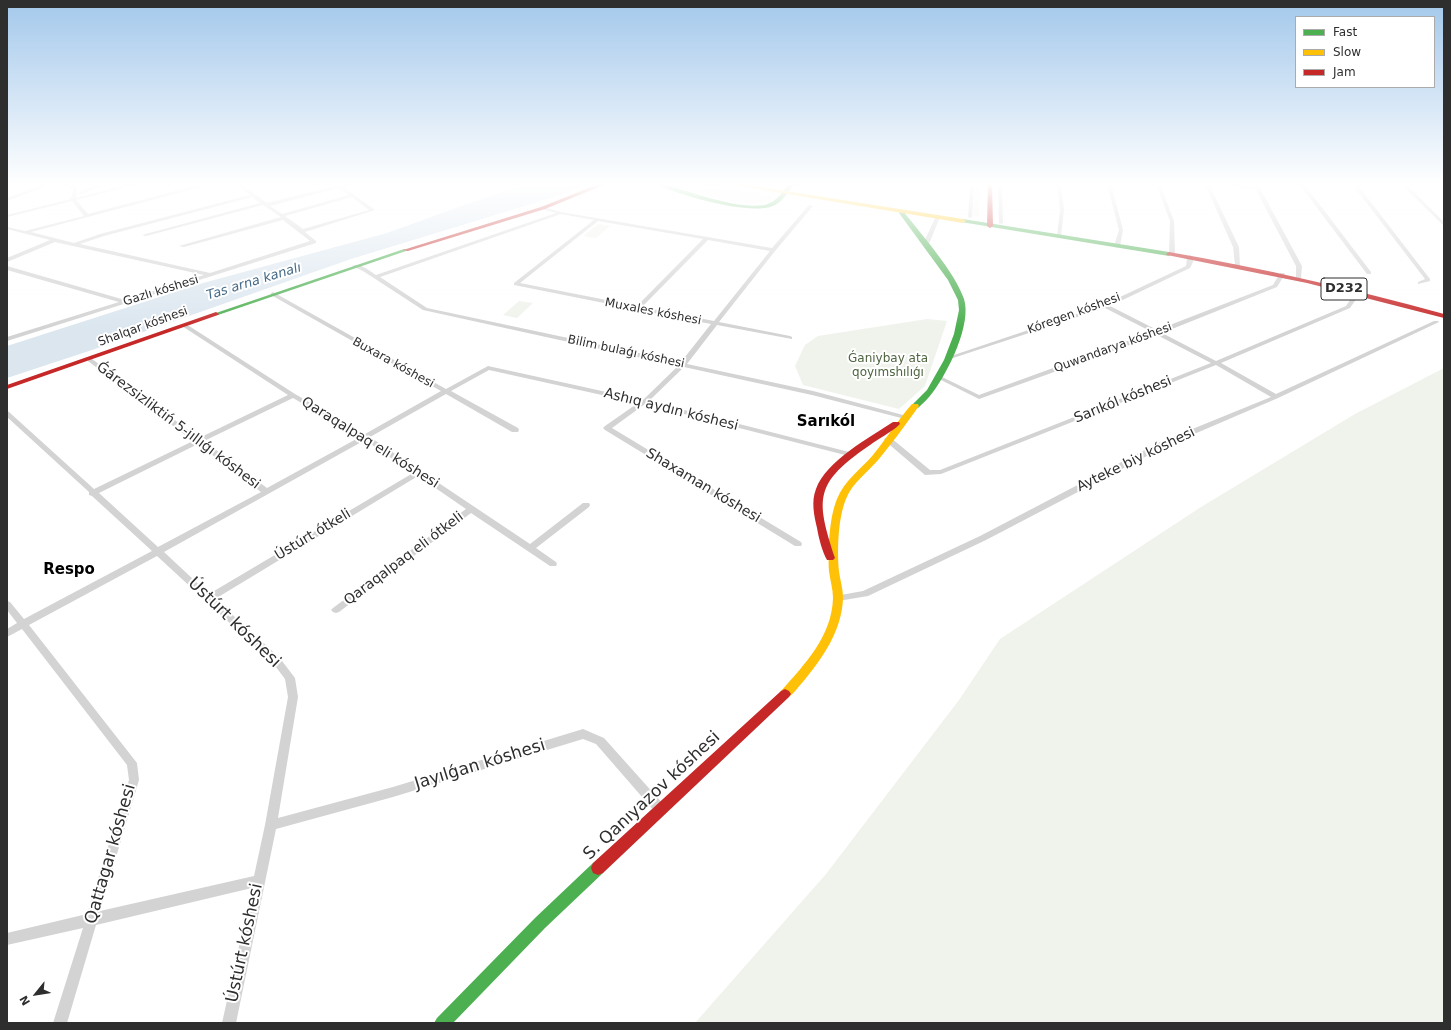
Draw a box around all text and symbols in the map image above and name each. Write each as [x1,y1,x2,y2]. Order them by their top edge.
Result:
legend [1295,16,1435,88]
text: Fast [1333,25,1357,39]
text: Slow [1333,45,1361,59]
text: Jam [1333,65,1356,79]
water label: Tas arna kanalı [205,260,303,304]
street label: Gazlı kóshesi [122,273,200,309]
road number: D232 [1321,278,1367,300]
street label: Kóregen kóshesi [1026,291,1122,337]
street label: Muxales kóshesi [604,296,702,328]
street label: Shalqar kóshesi [96,304,190,350]
street label: Quwandarya kóshesi [1052,320,1174,376]
street label: Bilim bulaǵı kóshesi [566,333,686,371]
street label: Buxara kóshesi [350,335,436,391]
park label: Ǵaniybay ata qoyımshılıǵı [848,352,928,380]
street label: Ǵárezsizliktiń 5-jıllıǵı kóshesi [93,359,263,493]
street label: Sarıkól kóshesi [1072,373,1174,427]
street label: Ashıq aydın kóshesi [602,385,740,435]
street label: Qaraqalpaq eli kóshesi [298,394,442,492]
district label: Sarıkól [797,413,855,431]
street label: Ayteke biy kóshesi [1074,424,1198,496]
street label: Shaxaman kóshesi [643,445,763,527]
street label: Ústúrt ótkeli [272,506,354,564]
street label: Qaraqalpaq eli ótkeli [341,509,467,609]
district label: Respo [43,561,95,579]
street label: Ústúrt kóshesi [183,574,285,672]
street label: S. Qanıyazov kóshesi [579,727,725,865]
street label: Jayılǵan kóshesi [412,735,548,795]
street label: Qattagar kóshesi [81,782,141,926]
street label: Ústúrt kóshesi [222,882,268,1004]
north arrow [16,974,56,1014]
text: N [17,993,33,1007]

